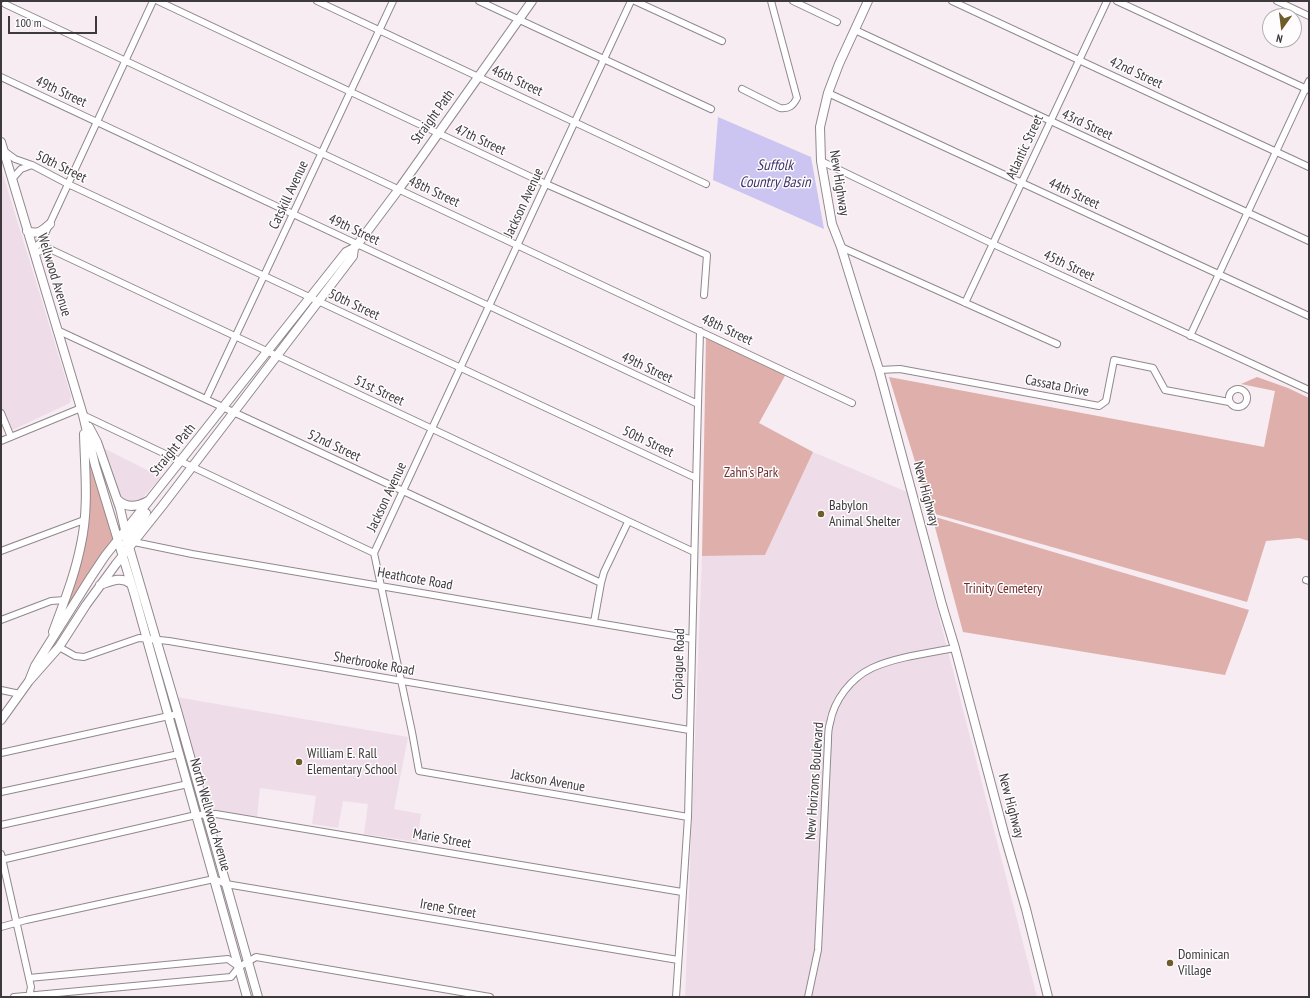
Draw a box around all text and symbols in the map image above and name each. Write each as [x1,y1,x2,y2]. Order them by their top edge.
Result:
scale bar [10,8,99,34]
north arrow [1262,8,1302,48]
text: 100 m [15,15,42,30]
text: N [1275,31,1284,46]
street label: 42nd Street [1107,53,1165,93]
street label: 46th Street [489,62,545,100]
street label: 49th Street [33,73,89,111]
street label: Straight Path [408,87,458,147]
street label: 43rd Street [1059,106,1115,144]
street label: Atlantic Street [1003,112,1047,182]
street label: 47th Street [452,121,508,159]
street label: 50th Street [33,147,89,187]
street label: New Highway [826,149,852,217]
water label: Suffolk Country Basin [739,157,811,192]
street label: Catskill Avenue [266,158,312,232]
street label: Jackson Avenue [501,166,547,240]
street label: 48th Street [406,173,462,211]
street label: 44th Street [1046,175,1102,213]
street label: 49th Street [326,211,382,249]
street label: Wellwood Avenue [33,231,75,319]
street label: 45th Street [1041,247,1097,285]
street label: 50th Street [326,286,382,324]
street label: 48th Street [699,311,755,349]
street label: 49th Street [619,349,675,387]
street label: 51st Street [351,372,407,410]
street label: Cassata Drive [1024,372,1090,400]
street label: Straight Path [147,420,199,480]
street label: 50th Street [620,423,676,461]
street label: 52nd Street [305,426,363,466]
street label: Jackson Avenue [364,460,410,534]
street label: New Highway [909,460,943,528]
park label: Zahn's Park [724,465,778,481]
place label: Babylon Animal Shelter [829,498,900,530]
marker: Babylon Animal Shelter [816,509,826,519]
street label: Heathcote Road [376,564,454,594]
park label: Trinity Cemetery [964,581,1042,597]
street label: Copiague Road [669,628,689,700]
street label: Sherbrooke Road [332,649,416,679]
street label: New Horizons Boulevard [803,722,827,840]
place label: William E. Rall Elementary School [307,746,397,778]
street label: North Wellwood Avenue [186,757,234,873]
marker: William E. Rall Elementary School [294,757,304,767]
street label: Jackson Avenue [510,766,586,796]
street label: New Highway [994,772,1028,840]
street label: Marie Street [411,826,473,852]
street label: Irene Street [419,896,477,922]
place label: Dominican Village [1178,947,1229,980]
marker: Dominican Village [1165,958,1175,968]

